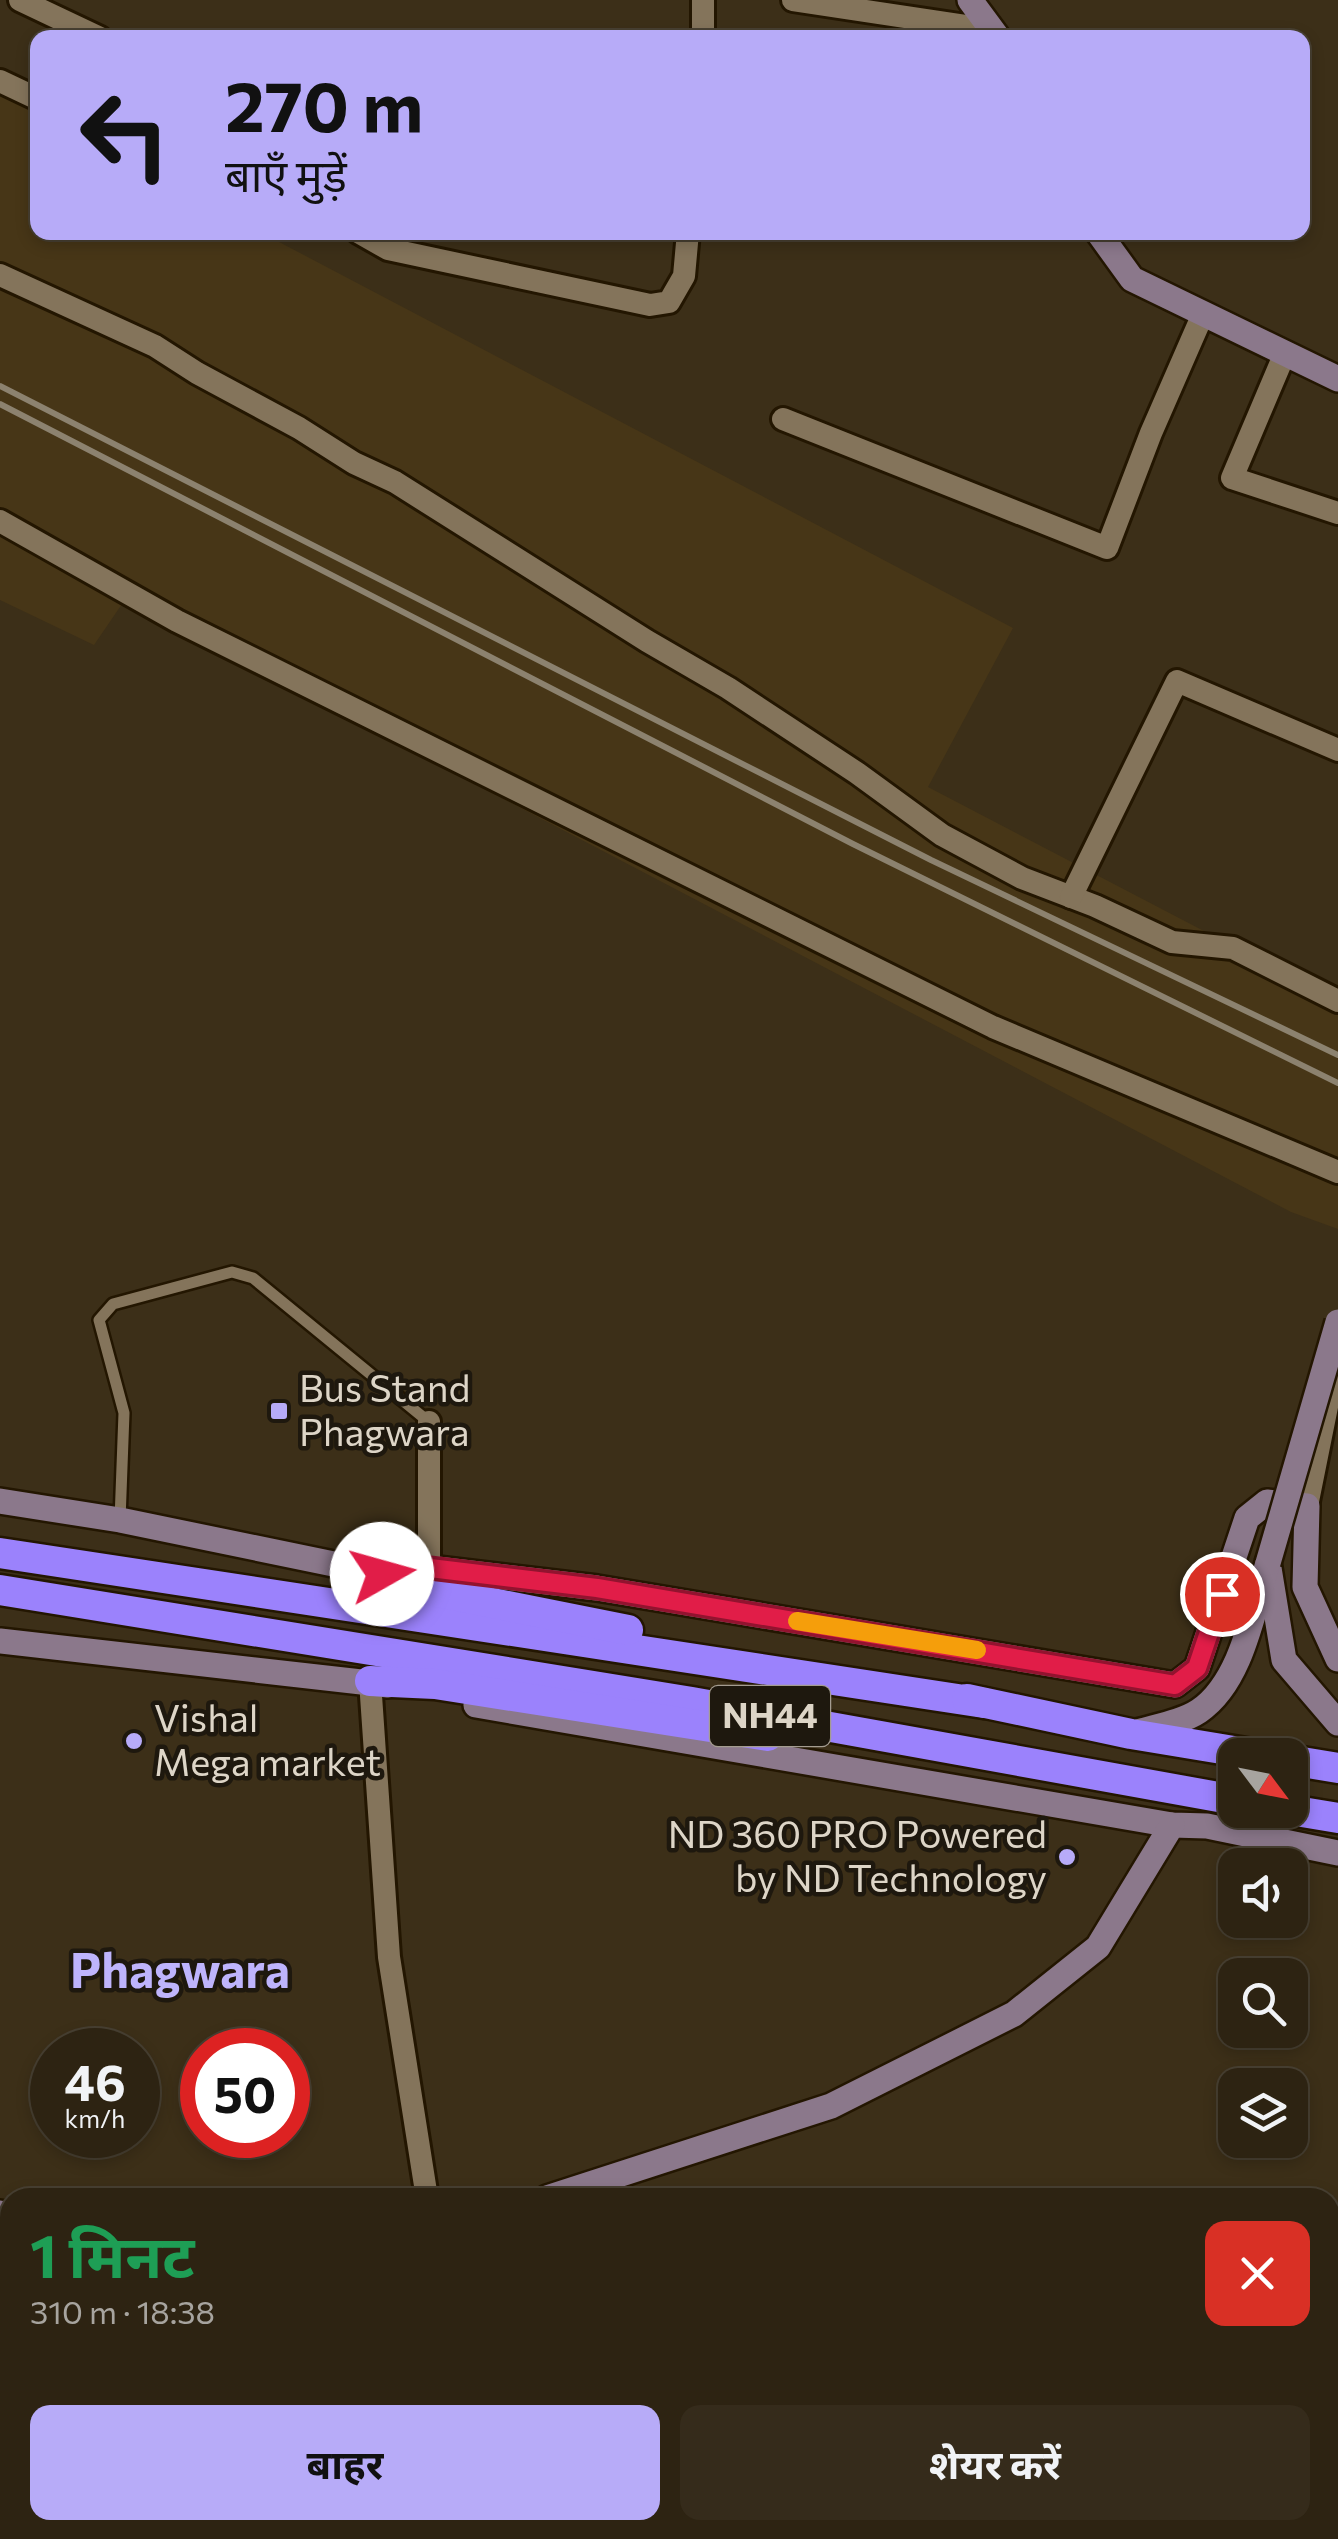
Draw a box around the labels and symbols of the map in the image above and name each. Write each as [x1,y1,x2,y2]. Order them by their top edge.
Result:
place label: Bus Stand Phagwara [299,1363,470,1454]
marker: Bus Stand Phagwara [268,1400,290,1422]
position arrow [330,1522,434,1626]
pin [1180,1552,1265,1637]
road number: NH44 [710,1686,830,1746]
place label: Vishal Mega market [154,1693,381,1784]
marker: Vishal Mega market [123,1730,145,1752]
north arrow [1218,1738,1308,1828]
place label: ND 360 PRO Powered by ND Technology [668,1809,1047,1900]
marker: ND 360 PRO Powered by ND Technology [1056,1846,1078,1868]
district label: Phagwara [70,1939,290,1998]
speed limit sign: 50 [180,2028,310,2158]

